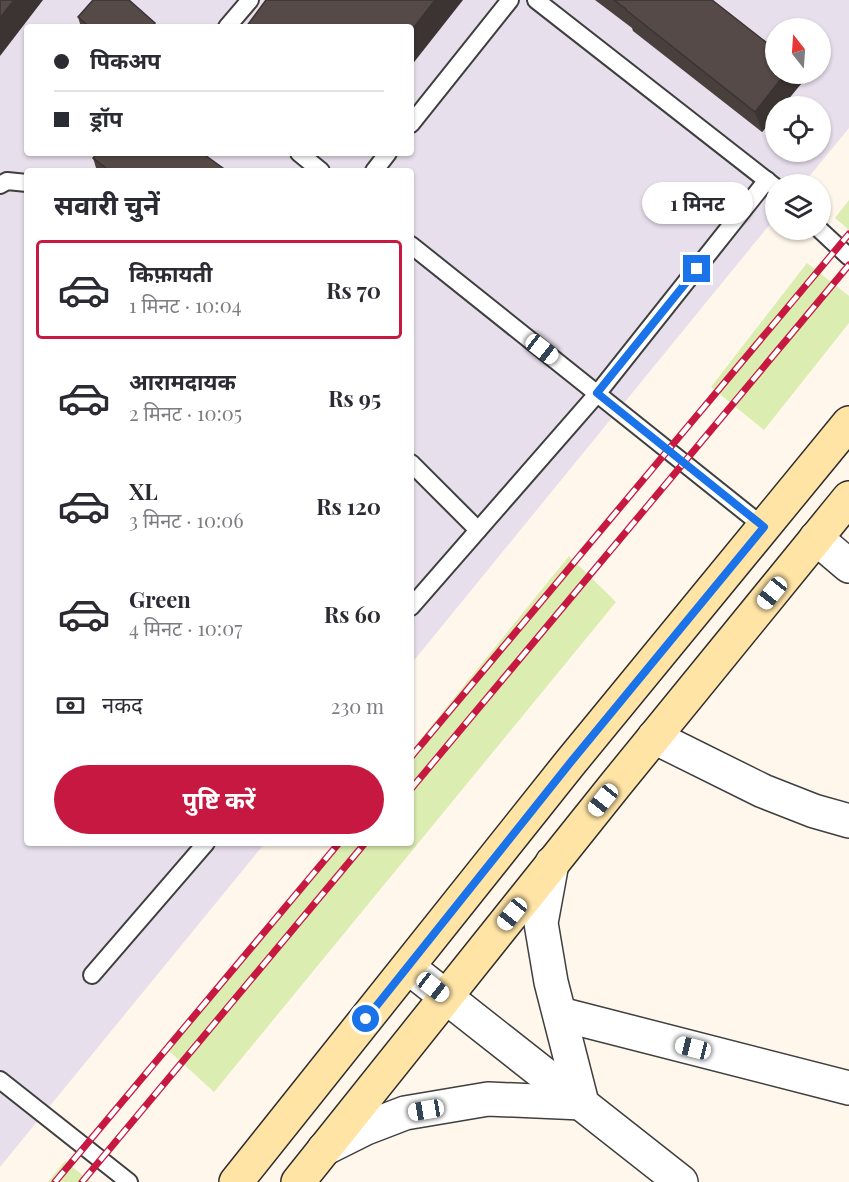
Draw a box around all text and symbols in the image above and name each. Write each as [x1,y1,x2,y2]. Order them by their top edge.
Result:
north arrow [765,18,831,84]
map controls [765,18,831,240]
text: पिकअप [90,45,161,75]
button: locate [765,96,831,162]
text: ड्रॉप [90,103,123,133]
button: layers [765,174,831,240]
callout: 1 मिनट [642,182,752,224]
text: सवारी चुनें [54,186,160,222]
text: 1 मिनट [670,189,725,216]
route end [683,255,710,282]
text: किफ़ायती [129,258,213,288]
icon: car [57,263,111,317]
text: Rs 70 [326,275,381,305]
text: 1 मिनट · 10:04 [129,291,242,318]
car [522,331,562,367]
text: आरामदायक [129,366,236,396]
icon: car [57,371,111,425]
text: Rs 95 [328,383,381,413]
text: 2 मिनट · 10:05 [129,399,242,426]
text: XL [129,476,158,506]
icon: car [57,479,111,533]
text: Rs 120 [316,491,381,521]
text: 3 मिनट · 10:06 [129,506,244,533]
car [754,573,790,613]
text: Green [129,584,191,614]
icon: car [57,587,111,641]
text: Rs 60 [324,599,381,629]
text: 4 मिनट · 10:07 [129,614,242,641]
icon: cash [54,689,87,722]
text: नकद [102,689,143,719]
text: 230 m [331,692,384,719]
button: पुष्टि करें [54,765,384,834]
car [585,780,621,820]
car [494,894,530,934]
car [413,969,453,1005]
route start [352,1005,379,1032]
car [673,1035,713,1061]
car [407,1098,445,1122]

